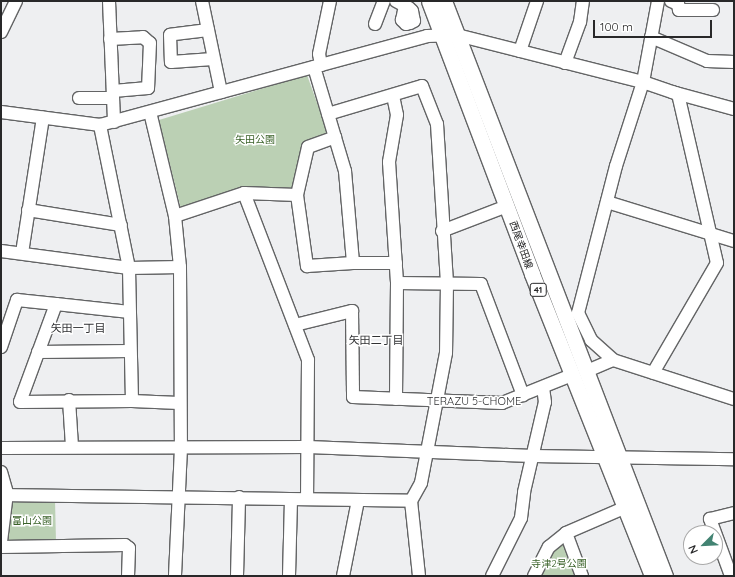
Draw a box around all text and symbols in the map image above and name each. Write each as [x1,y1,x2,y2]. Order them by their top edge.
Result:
scale bar [595,12,714,38]
text: 100 m [600,19,633,34]
park label: 矢田公園 [235,134,275,146]
street label: 西尾幸田線 [507,219,535,271]
road number: 41 [529,283,547,297]
district label: 矢田一丁目 [51,321,105,335]
district label: 矢田二丁目 [349,333,403,347]
district label: TERAZU 5-CHOME [420,394,528,408]
park label: 富山公園 [12,515,52,527]
north arrow [683,525,723,565]
text: N [685,543,701,556]
park label: 寺津2号公園 [531,558,587,570]

